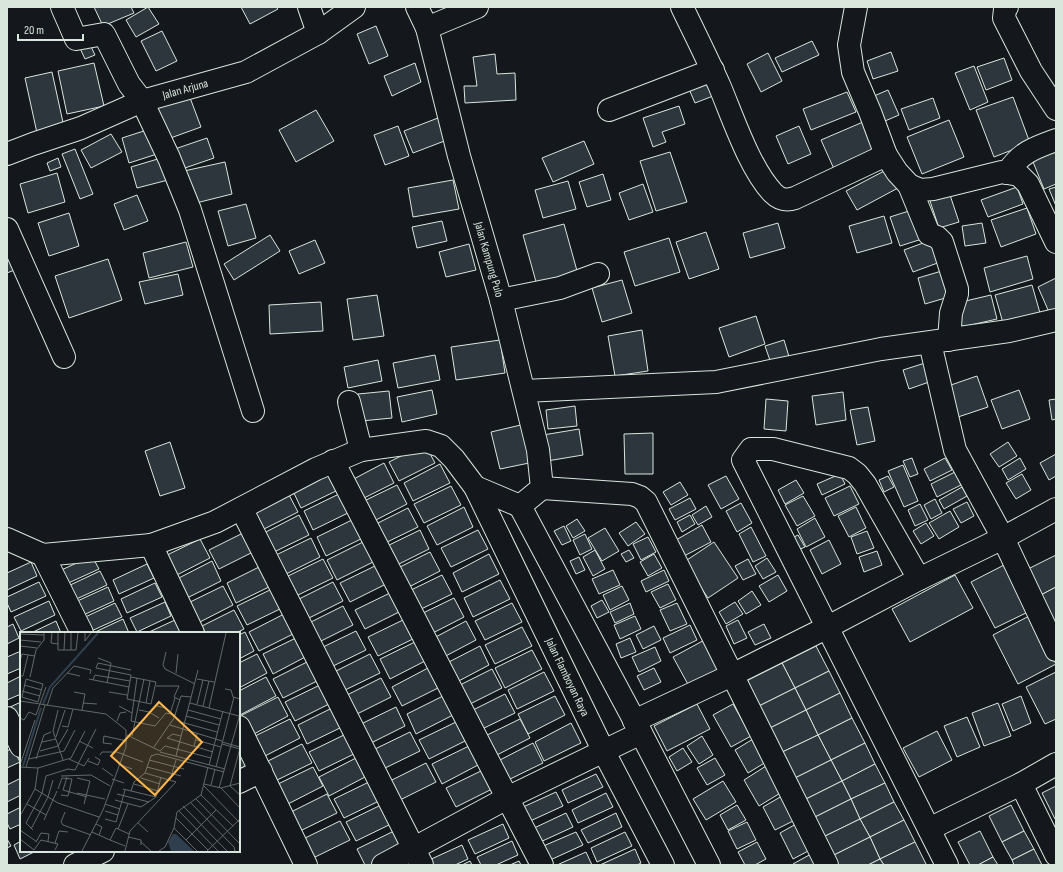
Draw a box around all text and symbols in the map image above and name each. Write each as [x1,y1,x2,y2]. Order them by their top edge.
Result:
scale bar [18,16,83,42]
text: 20 m [24,23,44,38]
street label: Jalan Arjuna [160,75,210,103]
street label: Jalan Kampung Pulo [471,219,507,299]
inset map [20,632,240,852]
street label: Jalan Flamboyan Raya [542,635,593,719]

